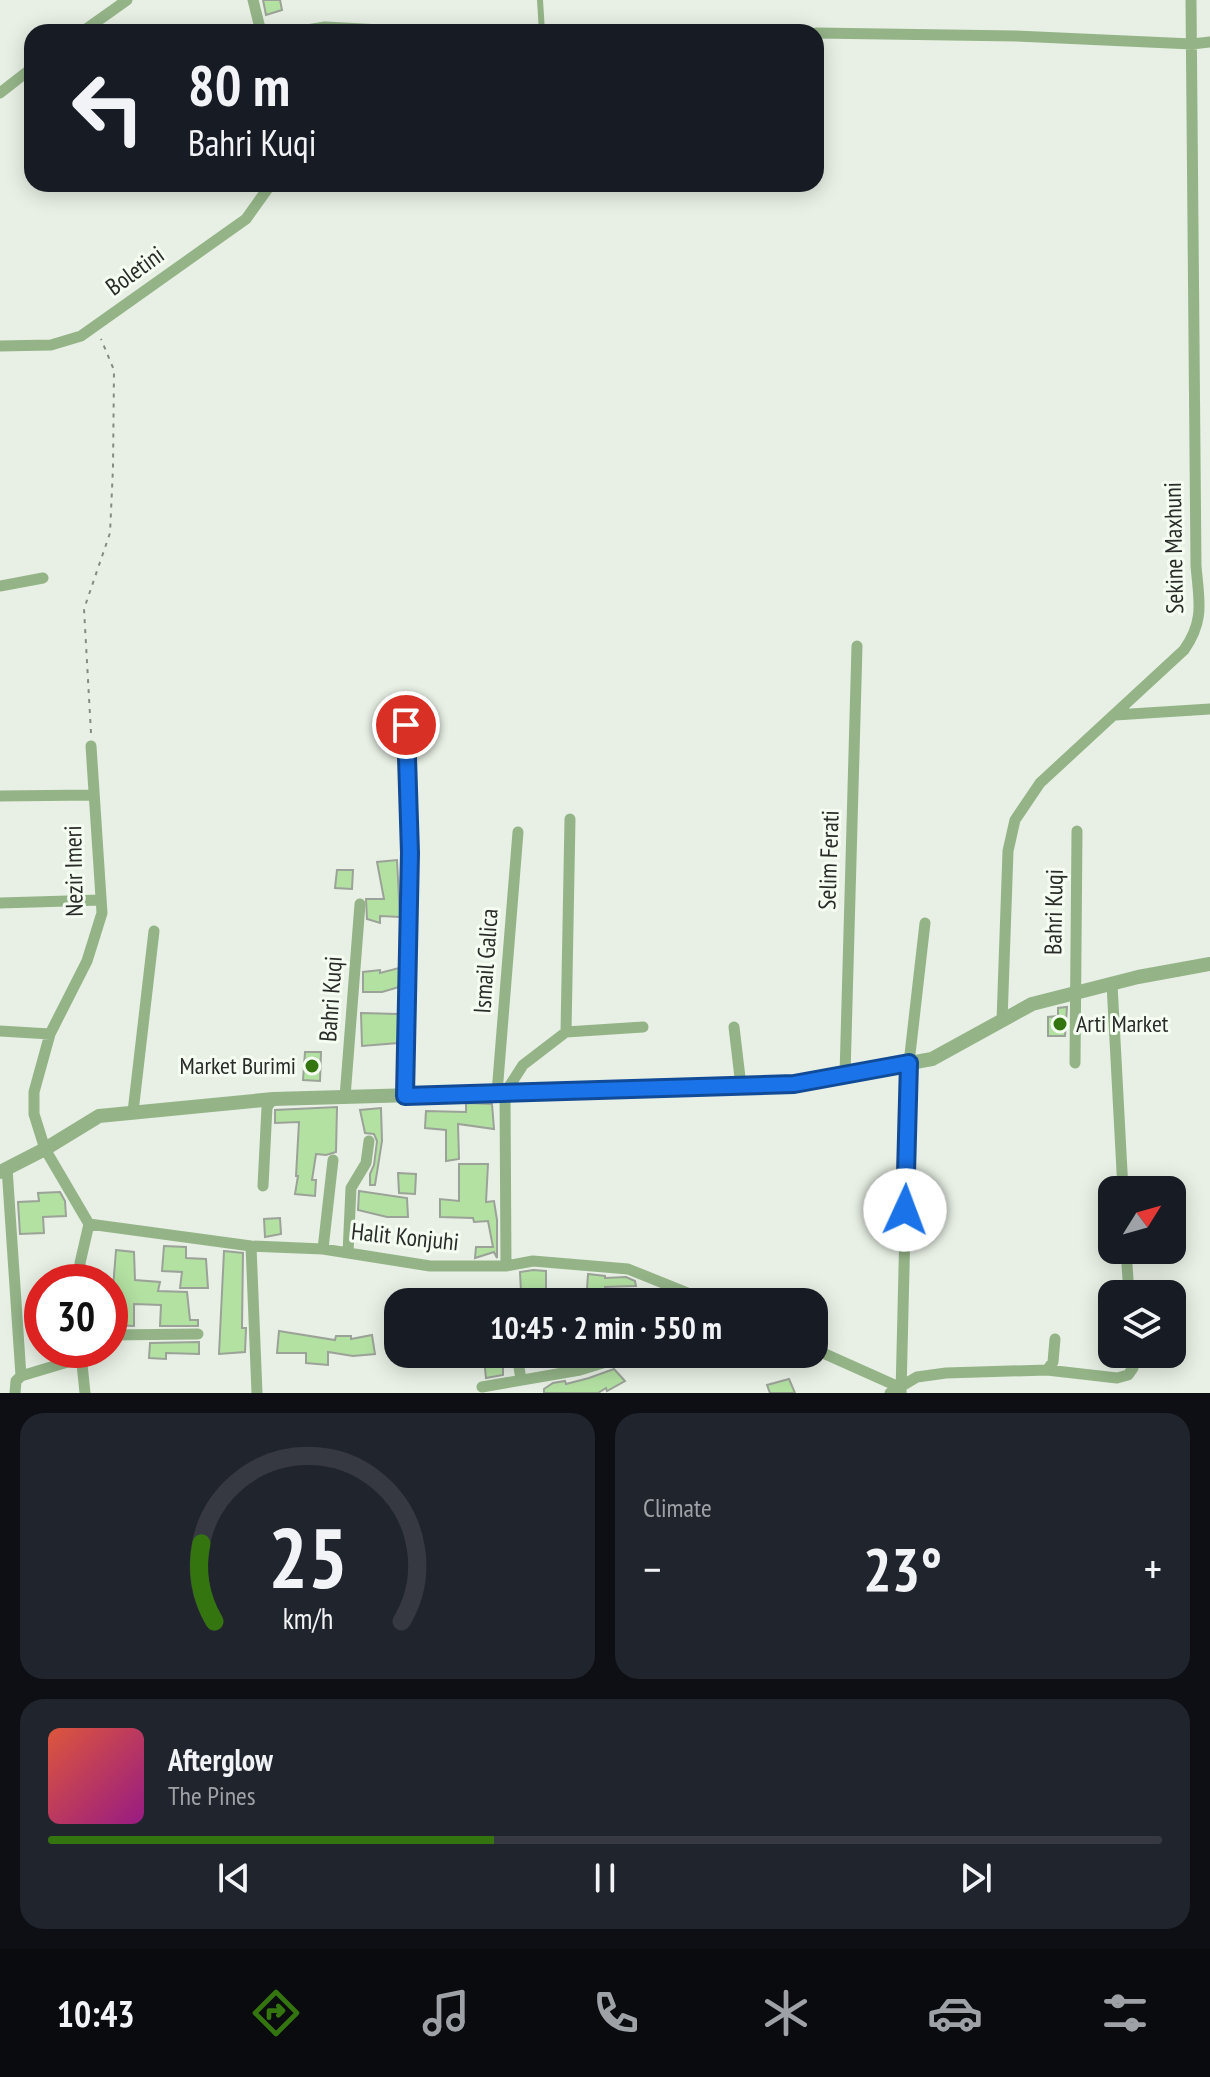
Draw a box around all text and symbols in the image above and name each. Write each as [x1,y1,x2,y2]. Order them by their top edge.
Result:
text: 80 m [188,49,290,121]
icon: left [56,56,160,160]
text: Bahri Kuqi [188,119,316,166]
street label: Boletini [99,239,170,302]
street label: Sekine Maxhuni [1157,482,1190,614]
pin [372,691,440,759]
icon: arrive [384,703,428,747]
street label: Selim Ferati [811,810,846,910]
street label: Nezir Imeri [57,825,90,917]
street label: Bahri Kuqi [1037,869,1070,955]
street label: Ismail Galica [466,907,505,1015]
street label: Bahri Kuqi [312,955,349,1043]
place label: Arti Market [1076,1008,1169,1039]
marker: Arti Market [1051,1015,1069,1033]
place label: Market Burimi [180,1050,296,1081]
marker: Market Burimi [303,1057,321,1075]
position arrow [863,1168,947,1252]
north arrow [1098,1176,1186,1264]
map controls [1098,1176,1186,1368]
street label: Halit Konjuhi [350,1215,460,1258]
speed limit sign: 30 [24,1264,128,1368]
button: layers [1098,1280,1186,1368]
text: 10:45 · 2 min · 550 m [490,1308,722,1347]
text: Climate [643,1491,712,1524]
text: 25 [268,1503,347,1611]
text: 23° [863,1530,942,1608]
text: − [643,1540,661,1597]
text: + [1144,1540,1162,1597]
text: km/h [282,1600,333,1637]
text: Afterglow [168,1740,273,1779]
text: The Pines [168,1779,256,1812]
icon: previous [212,1856,256,1900]
icon: pause [583,1856,627,1900]
icon: next [954,1856,998,1900]
icon: directions [248,1985,304,2041]
icon: music [418,1985,474,2041]
icon: phone [588,1985,644,2041]
icon: climate [758,1985,814,2041]
icon: car [927,1985,983,2041]
icon: filters [1097,1985,1153,2041]
text: 10:43 [57,1990,135,2037]

